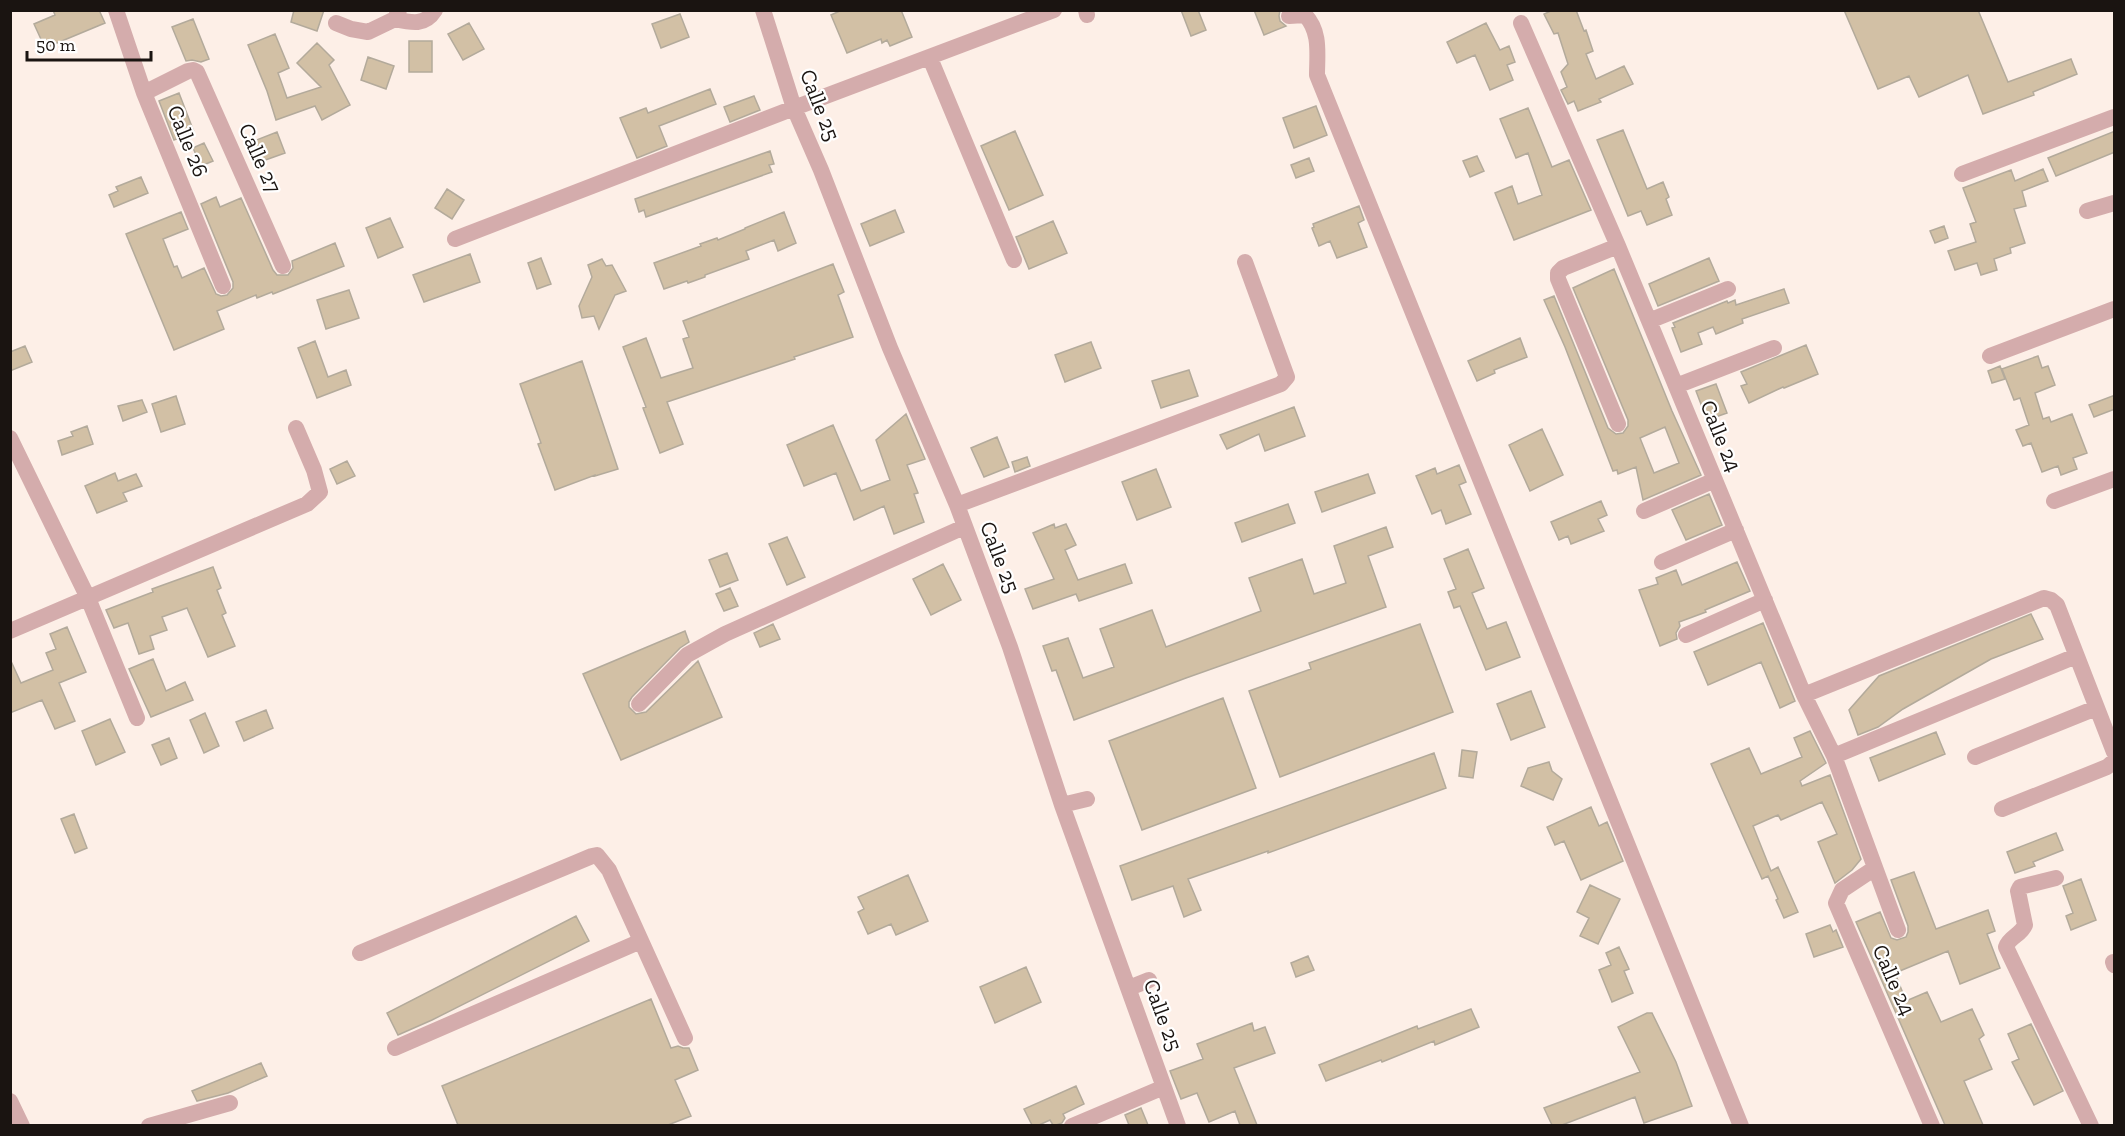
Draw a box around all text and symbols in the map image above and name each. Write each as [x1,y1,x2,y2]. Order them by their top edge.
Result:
scale bar [27,24,152,62]
text: 50 m [36,34,76,56]
street label: Calle 25 [794,65,846,145]
street label: Calle 26 [161,101,215,181]
street label: Calle 27 [233,119,288,198]
street label: Calle 24 [1694,396,1748,476]
street label: Calle 25 [974,517,1026,597]
street label: Calle 24 [1866,940,1922,1020]
street label: Calle 25 [1138,975,1188,1055]

